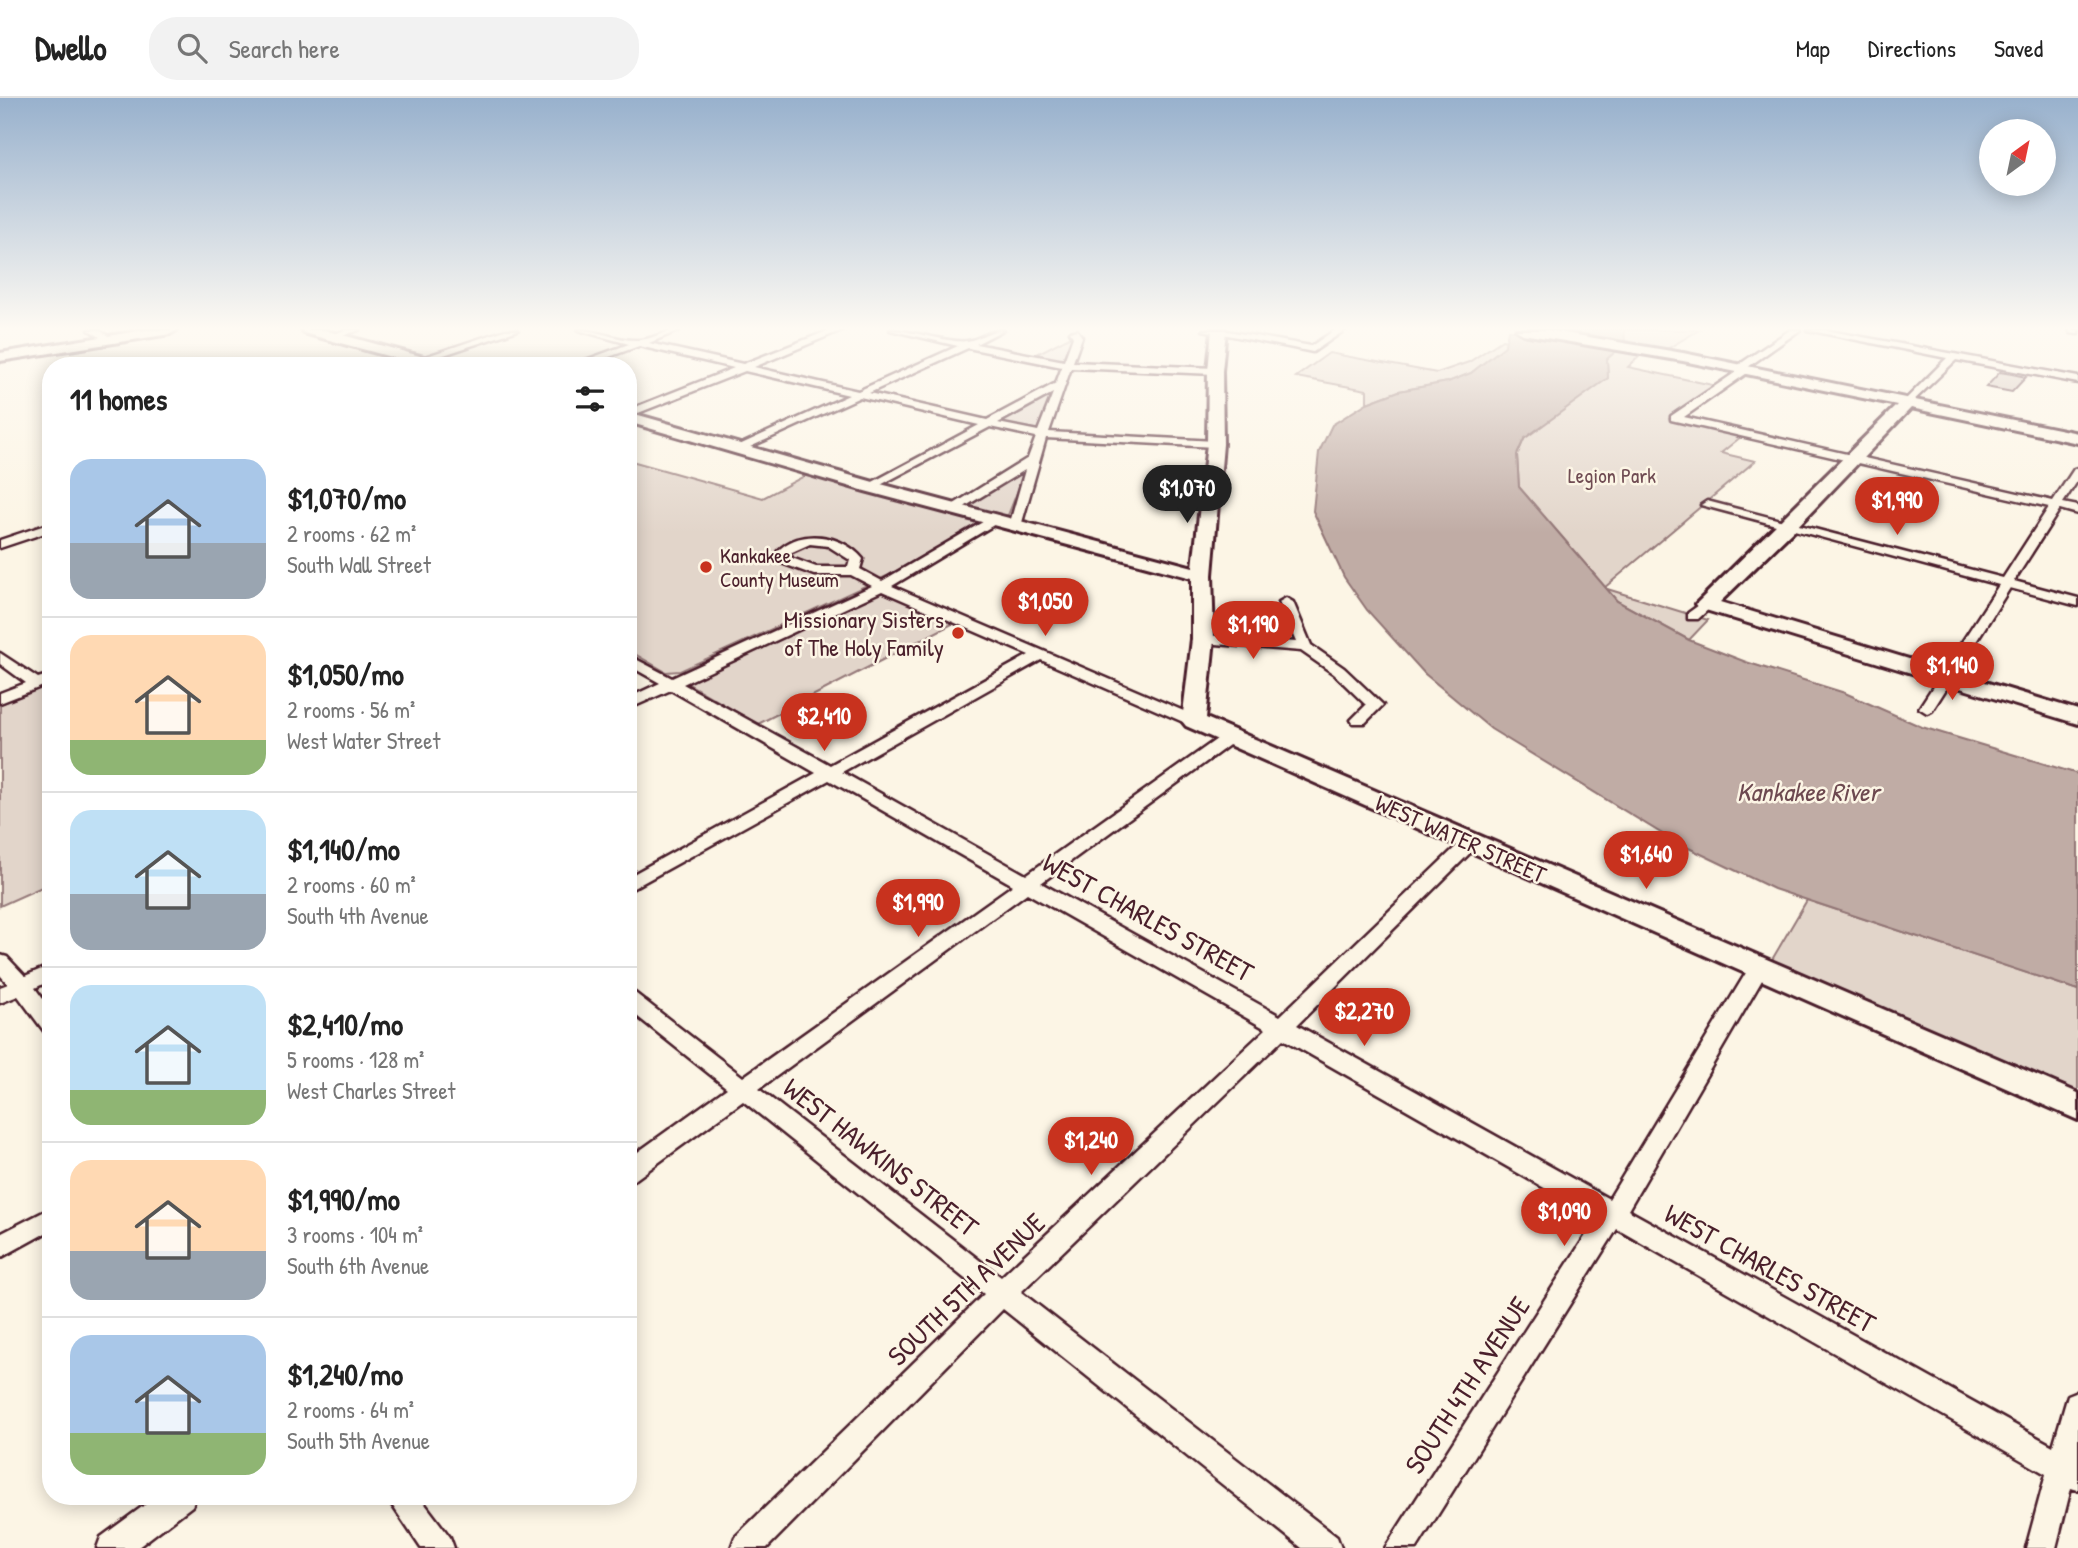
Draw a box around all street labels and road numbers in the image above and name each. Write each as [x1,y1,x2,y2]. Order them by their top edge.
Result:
street label: WEST WATER STREET [1371,786,1552,890]
street label: WEST CHARLES STREET [1036,843,1261,991]
street label: WEST HAWKINS STREET [776,1069,987,1246]
street label: WEST CHARLES STREET [1658,1194,1883,1342]
street label: SOUTH 5TH AVENUE [879,1204,1053,1374]
street label: SOUTH 4TH AVENUE [1395,1289,1539,1481]

